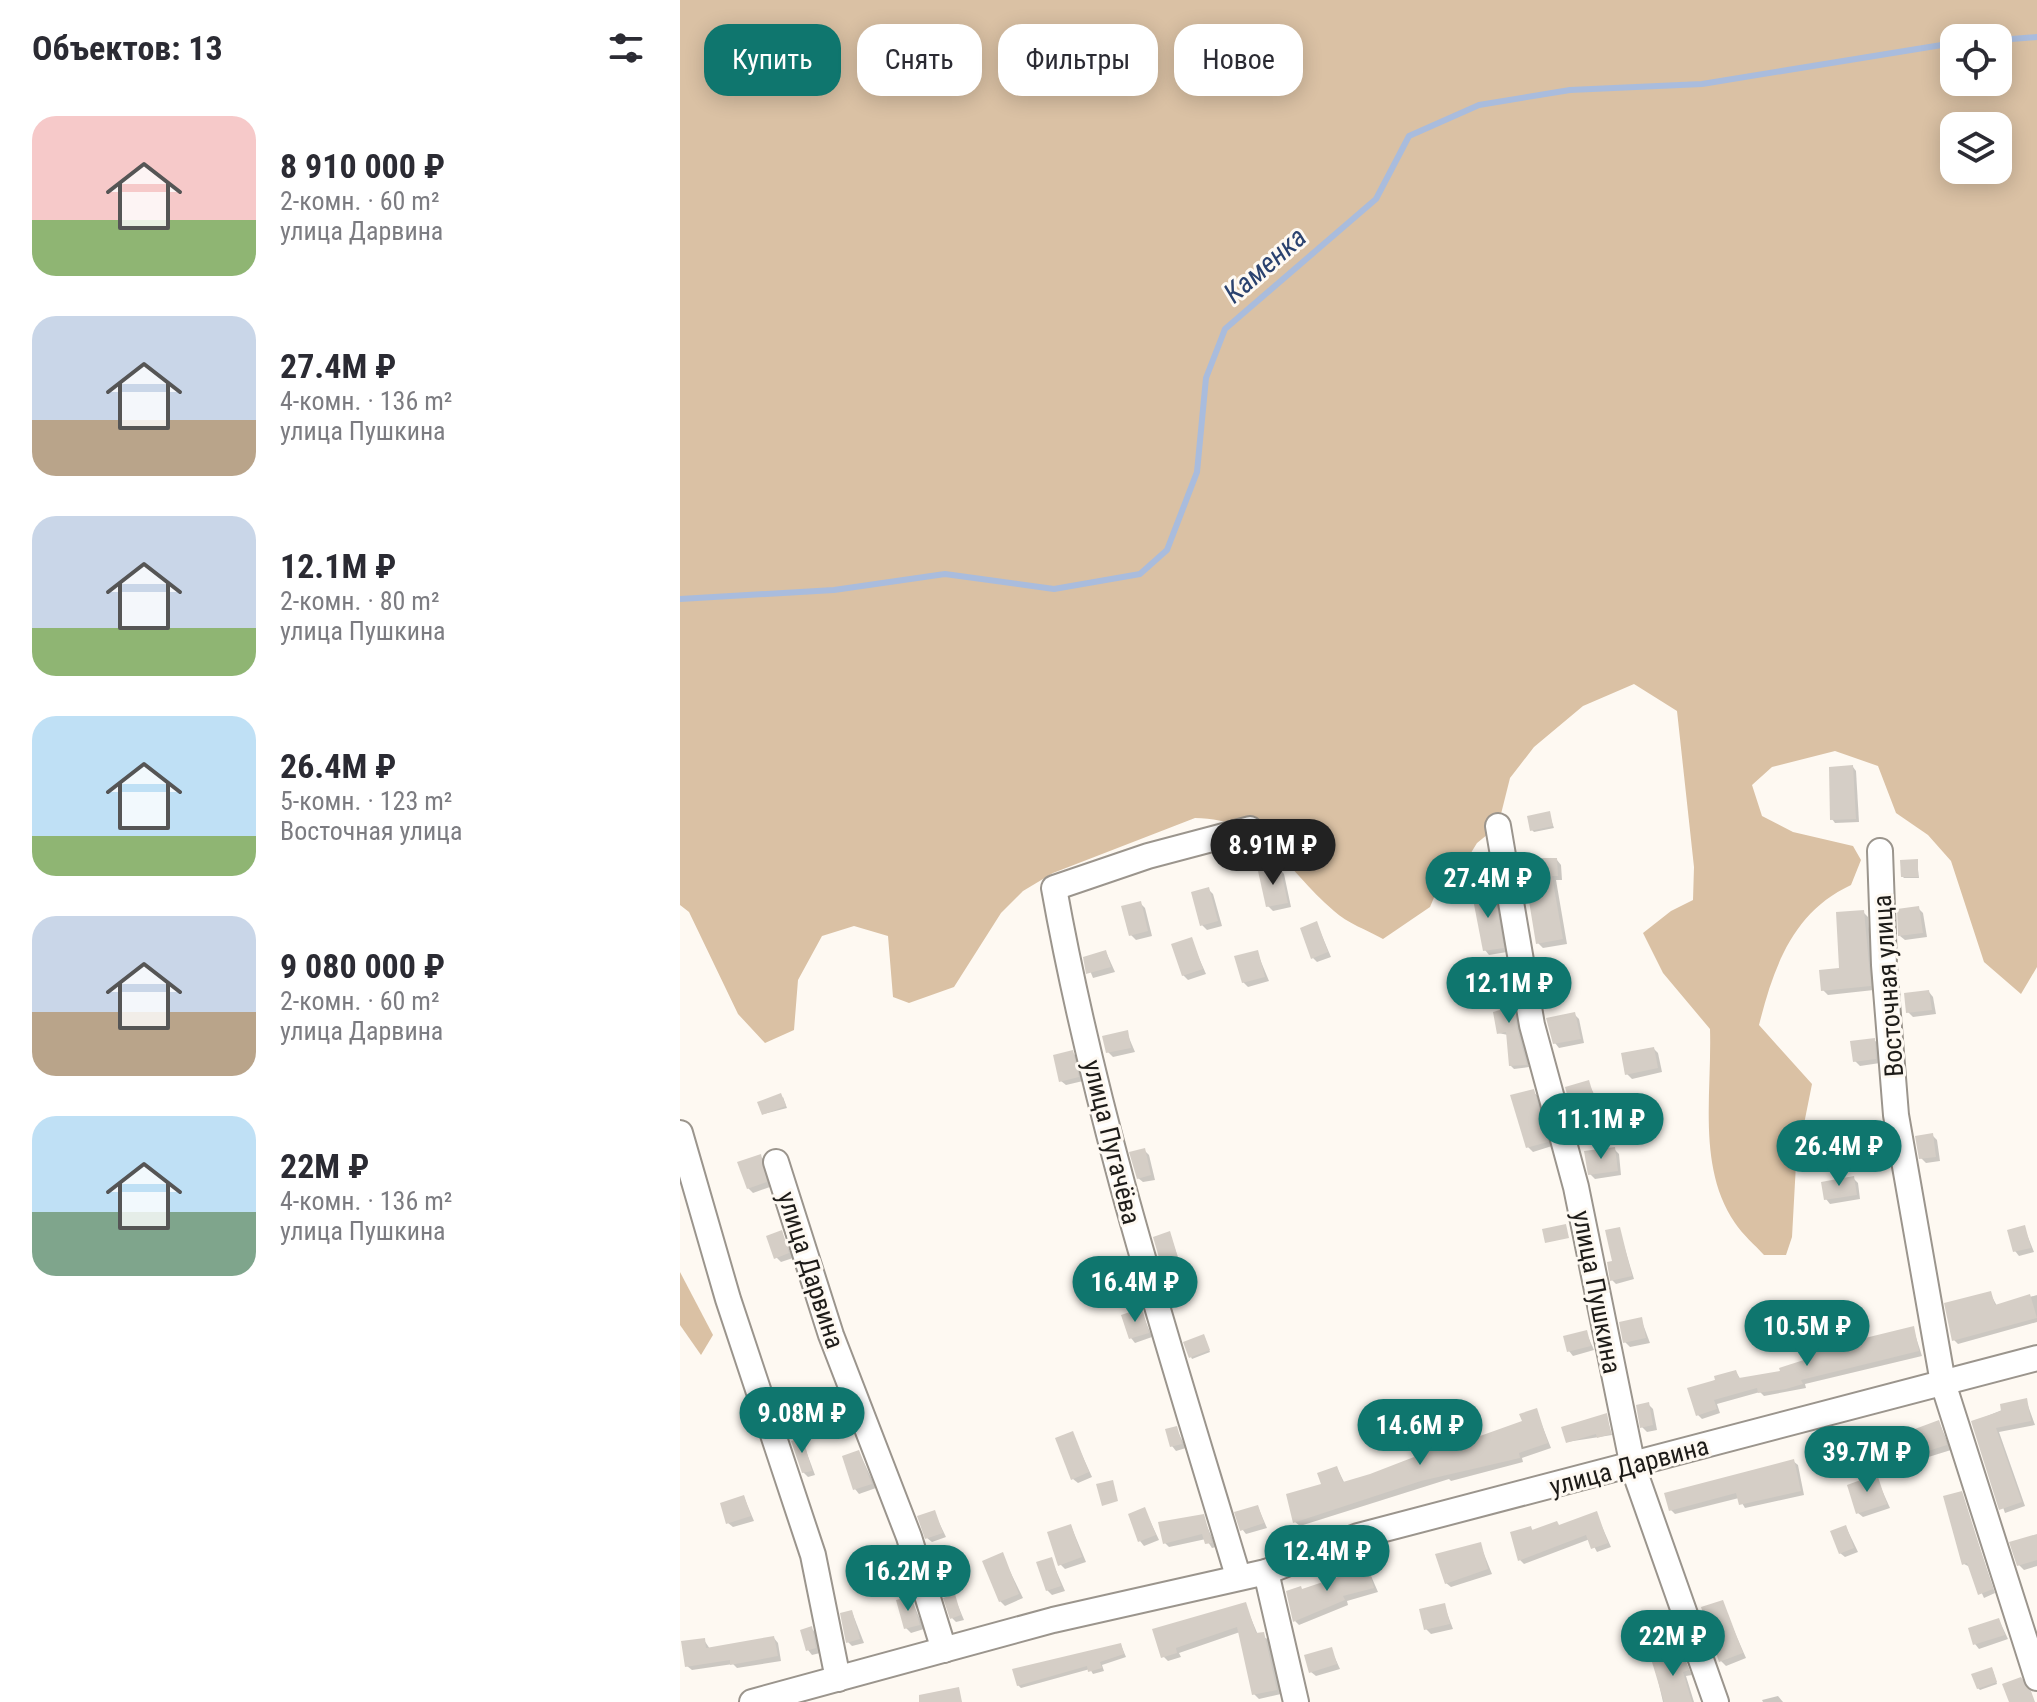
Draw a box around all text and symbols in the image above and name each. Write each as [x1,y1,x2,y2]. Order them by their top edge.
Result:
chip: Купить [704,24,841,96]
chip: Снять [857,24,982,96]
chip: Фильтры [998,24,1158,96]
chip: Новое [1174,24,1303,96]
map controls [1940,24,2012,184]
button: locate [1940,24,2012,96]
icon: filters [604,26,648,70]
text: Объектов: 13 [32,28,223,68]
button: layers [1940,112,2012,184]
text: 8 910 000 ₽ [280,146,445,186]
icon: home [96,148,192,244]
text: 2-комн. · 60 m² [280,186,440,216]
text: улица Дарвина [280,216,443,246]
water label: Каменка [1217,220,1313,310]
text: 27.4M ₽ [280,346,396,386]
icon: home [96,348,192,444]
text: 4-комн. · 136 m² [280,386,452,416]
text: улица Пушкина [280,416,446,446]
text: 12.1M ₽ [280,546,396,586]
icon: home [96,548,192,644]
text: 2-комн. · 80 m² [280,586,440,616]
text: улица Пушкина [280,616,446,646]
text: 26.4M ₽ [280,746,396,786]
icon: home [96,748,192,844]
text: 5-комн. · 123 m² [280,786,452,816]
text: Восточная улица [280,816,462,846]
pin: 8.91M ₽ [1199,819,1347,887]
text: 8.91M ₽ [1229,830,1317,860]
pin: 27.4M ₽ [1414,852,1562,920]
text: 27.4M ₽ [1444,863,1532,893]
street label: Восточная улица [1867,894,1909,1078]
text: 9 080 000 ₽ [280,946,445,986]
icon: home [96,948,192,1044]
pin: 12.1M ₽ [1435,957,1583,1025]
text: 12.1M ₽ [1465,968,1553,998]
text: 2-комн. · 60 m² [280,986,440,1016]
text: улица Дарвина [280,1016,443,1046]
street label: улица Пугачёва [1077,1057,1147,1227]
pin: 11.1M ₽ [1527,1093,1675,1161]
text: 11.1M ₽ [1557,1104,1645,1134]
pin: 26.4M ₽ [1765,1120,1913,1188]
text: 26.4M ₽ [1795,1131,1883,1161]
text: 22M ₽ [280,1146,369,1186]
icon: home [96,1148,192,1244]
text: 4-комн. · 136 m² [280,1186,452,1216]
street label: улица Дарвина [771,1188,851,1352]
street label: улица Пушкина [1566,1208,1628,1376]
text: улица Пушкина [280,1216,446,1246]
pin: 16.4M ₽ [1061,1256,1209,1324]
text: 16.4M ₽ [1091,1267,1179,1297]
pin: 10.5M ₽ [1733,1300,1881,1368]
text: 10.5M ₽ [1763,1311,1851,1341]
pin: 9.08M ₽ [728,1387,876,1455]
text: 9.08M ₽ [758,1398,846,1428]
pin: 14.6M ₽ [1346,1399,1494,1467]
text: 14.6M ₽ [1376,1410,1464,1440]
pin: 39.7M ₽ [1793,1426,1941,1494]
street label: улица Дарвина [1546,1430,1712,1502]
text: 39.7M ₽ [1823,1437,1911,1467]
pin: 12.4M ₽ [1253,1525,1401,1593]
text: 12.4M ₽ [1283,1536,1371,1566]
pin: 16.2M ₽ [834,1545,982,1613]
text: 16.2M ₽ [864,1556,952,1586]
pin: 22M ₽ [1617,1610,1729,1678]
text: 22M ₽ [1639,1621,1707,1651]

